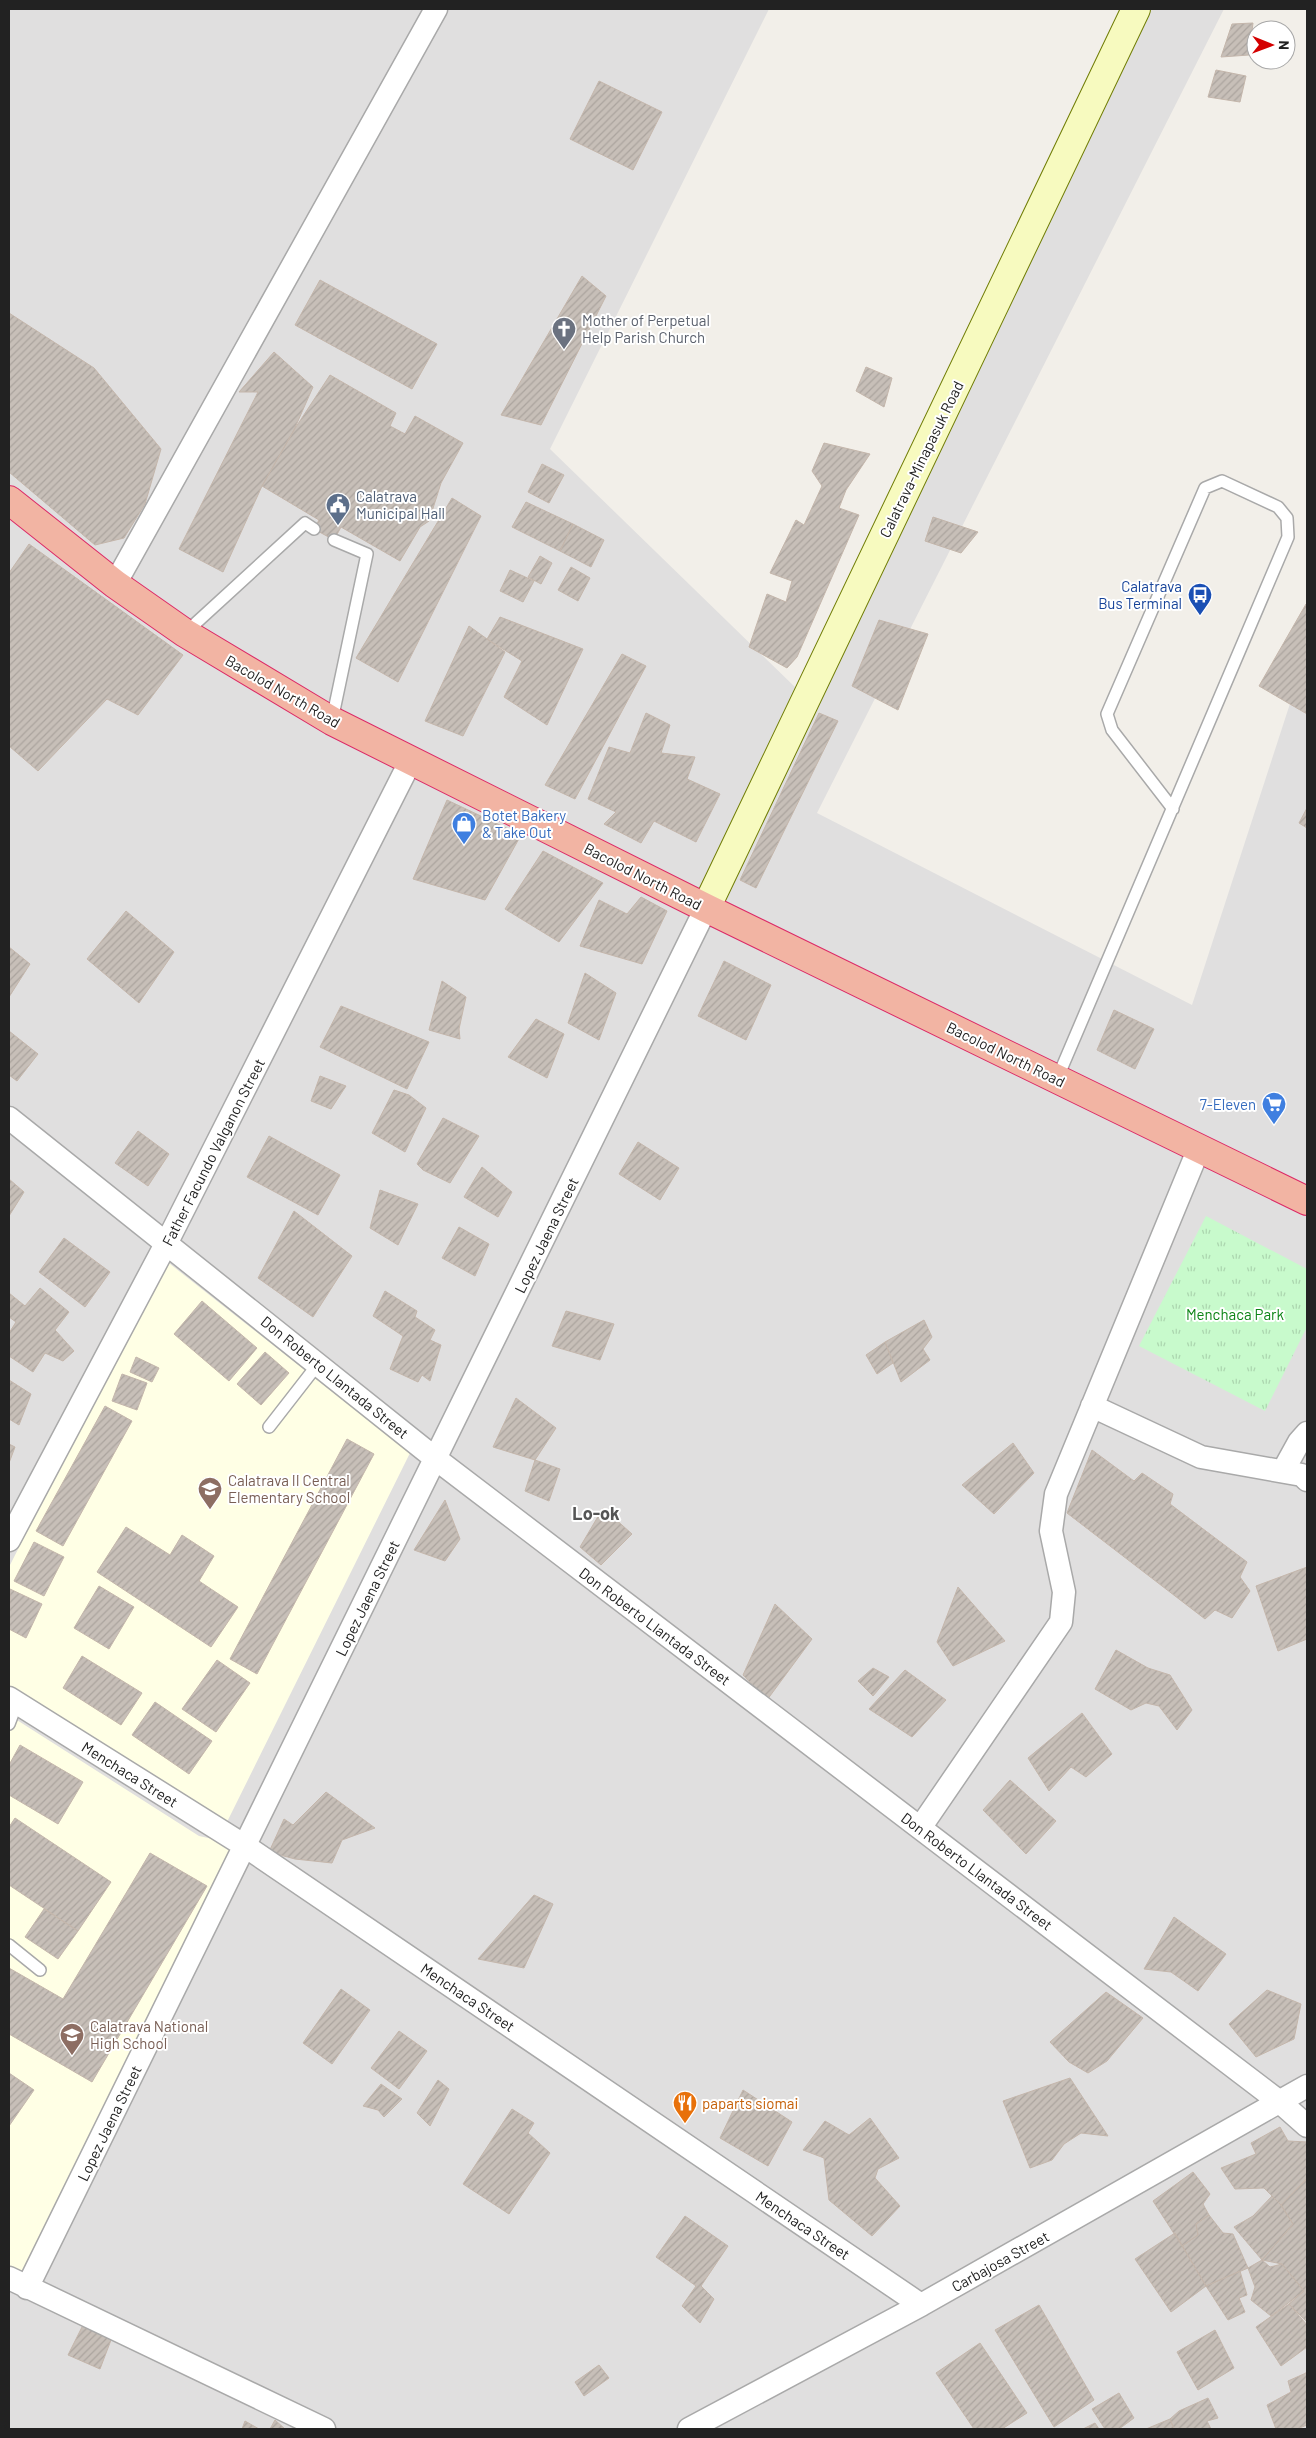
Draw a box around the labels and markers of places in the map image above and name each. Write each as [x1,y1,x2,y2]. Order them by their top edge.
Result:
place label: Mother of Perpetual Help Parish Church [582,311,710,346]
church icon: Mother of Perpetual Help Parish Church [551,316,577,350]
place label: Calatrava Municipal Hall [356,487,445,522]
public building icon: Calatrava Municipal Hall [325,492,351,526]
place label: Calatrava Bus Terminal [1098,577,1182,612]
bus stop icon: Calatrava Bus Terminal [1187,582,1213,616]
place label: Botet Bakery & Take Out [482,806,566,841]
shop icon: Botet Bakery & Take Out [451,811,477,845]
supermarket icon: 7-Eleven [1261,1091,1287,1125]
place label: 7-Eleven [1200,1095,1256,1113]
place label: Calatrava II Central Elementary School [228,1471,350,1506]
school or university icon: Calatrava II Central Elementary School [197,1476,223,1510]
place label: Calatrava National High School [90,2017,208,2052]
school or university icon: Calatrava National High School [59,2022,85,2056]
restaurant icon: paparts siomai [672,2090,698,2124]
place label: paparts siomai [702,2094,798,2112]

